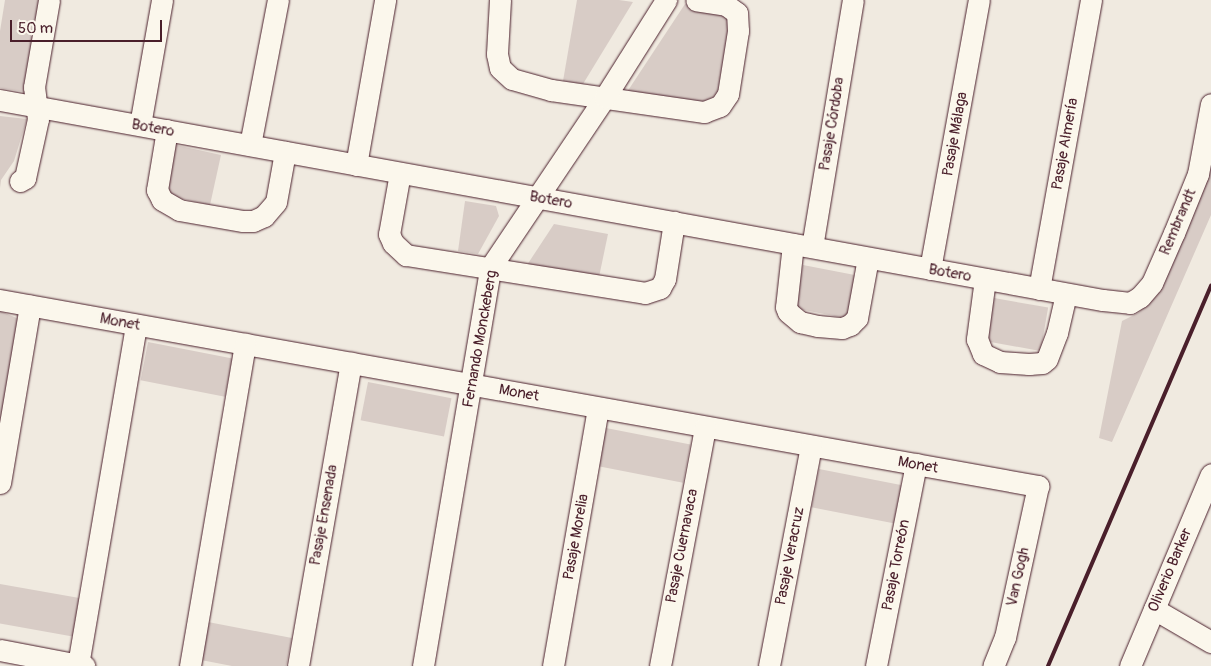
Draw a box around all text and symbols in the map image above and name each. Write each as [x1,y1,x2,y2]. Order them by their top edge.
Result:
scale bar [12,10,165,42]
text: 50 m [18,19,53,38]
street label: Pasaje Córdoba [816,76,848,172]
street label: Pasaje Málaga [939,90,971,178]
street label: Pasaje Almería [1048,97,1082,191]
street label: Botero [130,115,176,141]
street label: Rembrandt [1156,186,1200,258]
street label: Botero [528,187,574,213]
street label: Botero [927,260,973,286]
street label: Fernando Monckeberg [459,269,501,409]
street label: Monet [98,310,142,334]
street label: Monet [497,381,541,405]
street label: Monet [896,453,940,477]
street label: Pasaje Ensenada [306,463,342,567]
street label: Pasaje Cuernavaca [662,487,702,605]
street label: Pasaje Morelia [560,493,592,581]
street label: Pasaje Veracruz [772,505,808,607]
street label: Pasaje Torreón [878,518,914,612]
street label: Oliverio Barker [1144,525,1196,615]
street label: Van Gogh [1003,546,1033,608]

